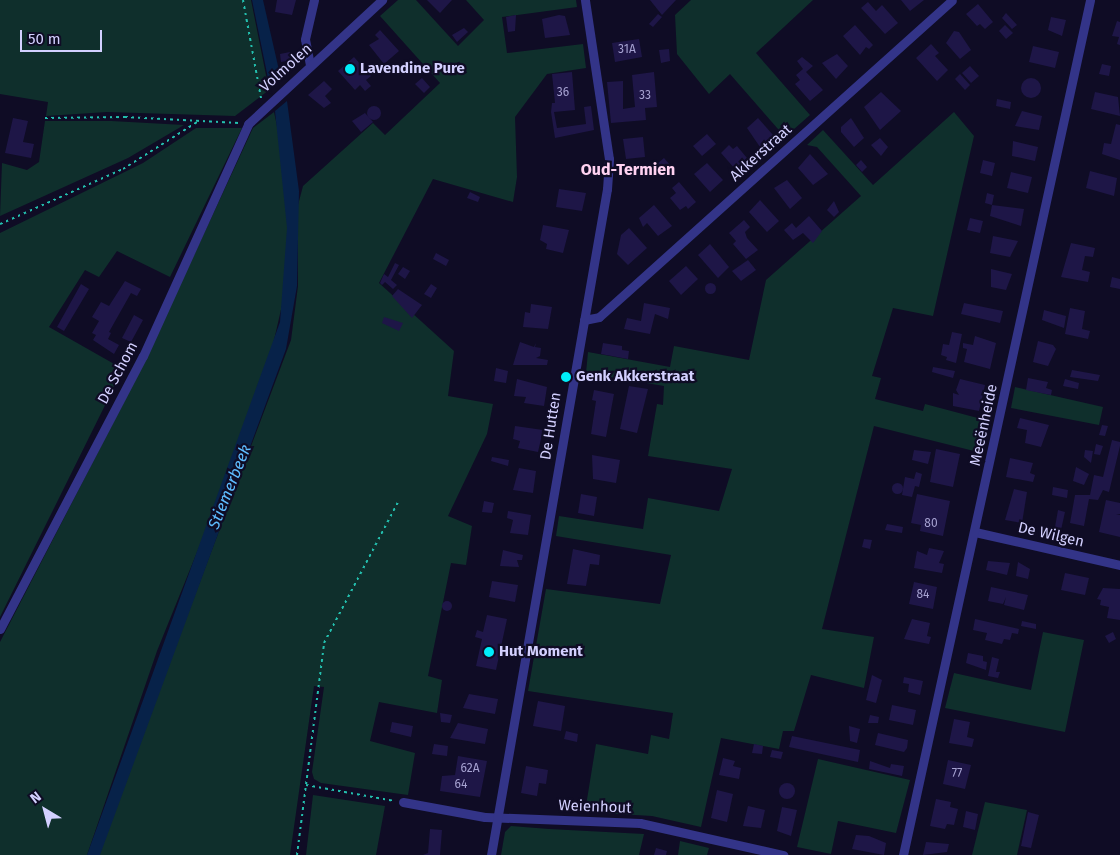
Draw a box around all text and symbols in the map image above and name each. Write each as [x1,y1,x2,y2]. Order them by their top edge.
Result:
scale bar [22,20,105,52]
text: 50 m [28,30,61,48]
street label: Volmolen [256,40,316,96]
house number: 31A [618,43,636,57]
place label: Lavendine Pure [360,60,465,78]
marker: Lavendine Pure [344,63,356,75]
house number: 36 [557,86,569,100]
house number: 33 [639,89,651,103]
street label: Akkerstraat [726,121,796,185]
district label: Oud-Termien [581,160,675,180]
street label: De Schom [94,339,142,407]
place label: Genk Akkerstraat [576,368,694,386]
marker: Genk Akkerstraat [560,371,572,383]
street label: Meeënheide [967,382,1001,468]
street label: De Hutten [537,391,565,461]
water label: Stiemerbeek [204,442,256,532]
house number: 80 [924,517,938,531]
street label: De Wilgen [1016,519,1086,551]
house number: 84 [917,588,929,602]
place label: Hut Moment [499,643,583,661]
marker: Hut Moment [483,646,495,658]
house number: 62A [460,762,480,776]
house number: 77 [952,767,962,781]
house number: 64 [455,778,467,792]
north arrow [20,785,70,835]
text: N [27,788,44,807]
street label: Weienhout [558,797,632,817]

